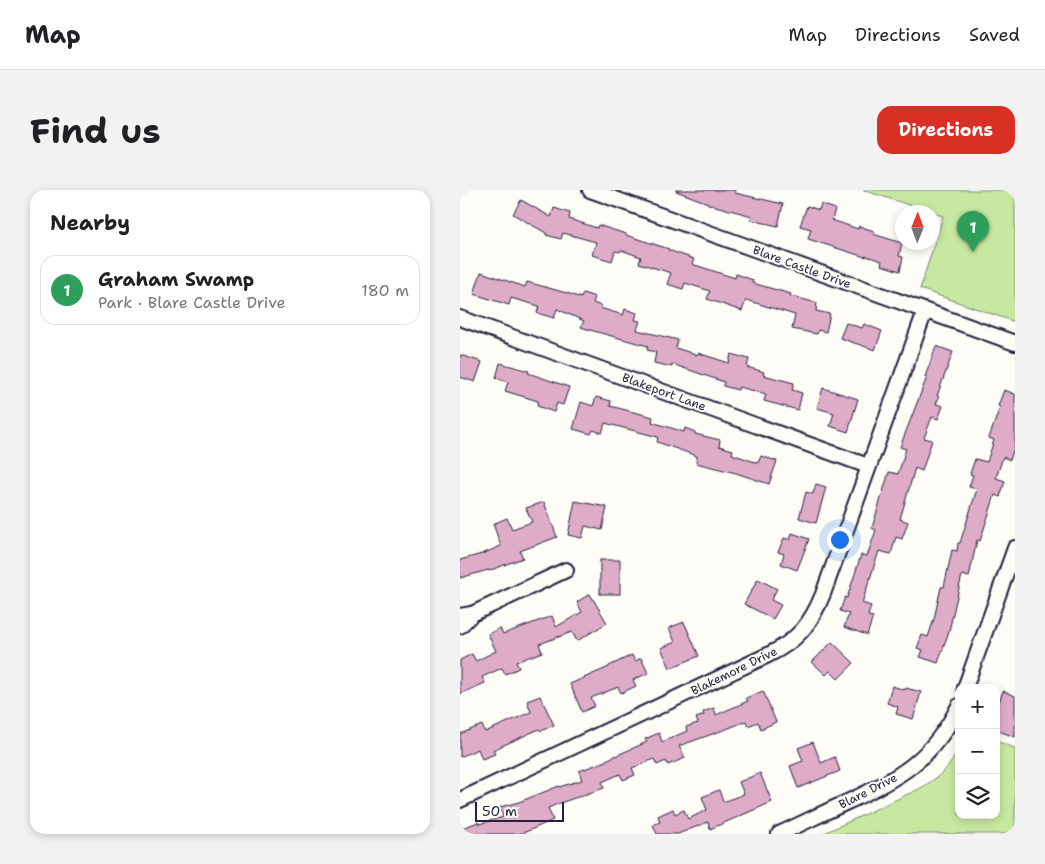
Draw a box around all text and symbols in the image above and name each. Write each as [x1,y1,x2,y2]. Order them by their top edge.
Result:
text: Map [25,19,81,51]
text: Map [789,23,827,47]
text: Directions [855,23,941,47]
text: Saved [969,23,1020,47]
button: Directions [877,106,1015,154]
text: Find us [30,107,161,154]
north arrow [895,205,940,250]
text: Nearby [50,209,130,237]
pin: 1 [957,211,989,252]
street label: Blare Castle Drive [751,242,854,292]
text: Graham Swamp [98,267,254,292]
text: 1 [63,280,71,301]
text: 180 m [361,280,409,301]
text: Park · Blare Castle Drive [98,292,286,313]
street label: Blakeport Lane [620,369,708,415]
your location [827,527,853,553]
street label: Blakemore Drive [688,643,780,699]
map controls [955,684,1000,819]
button: + [955,684,1000,729]
button: − [955,729,1000,774]
street label: Blare Drive [836,769,900,813]
button: layers [955,774,1000,819]
scale bar [475,799,564,822]
text: 50 m [482,802,517,820]

